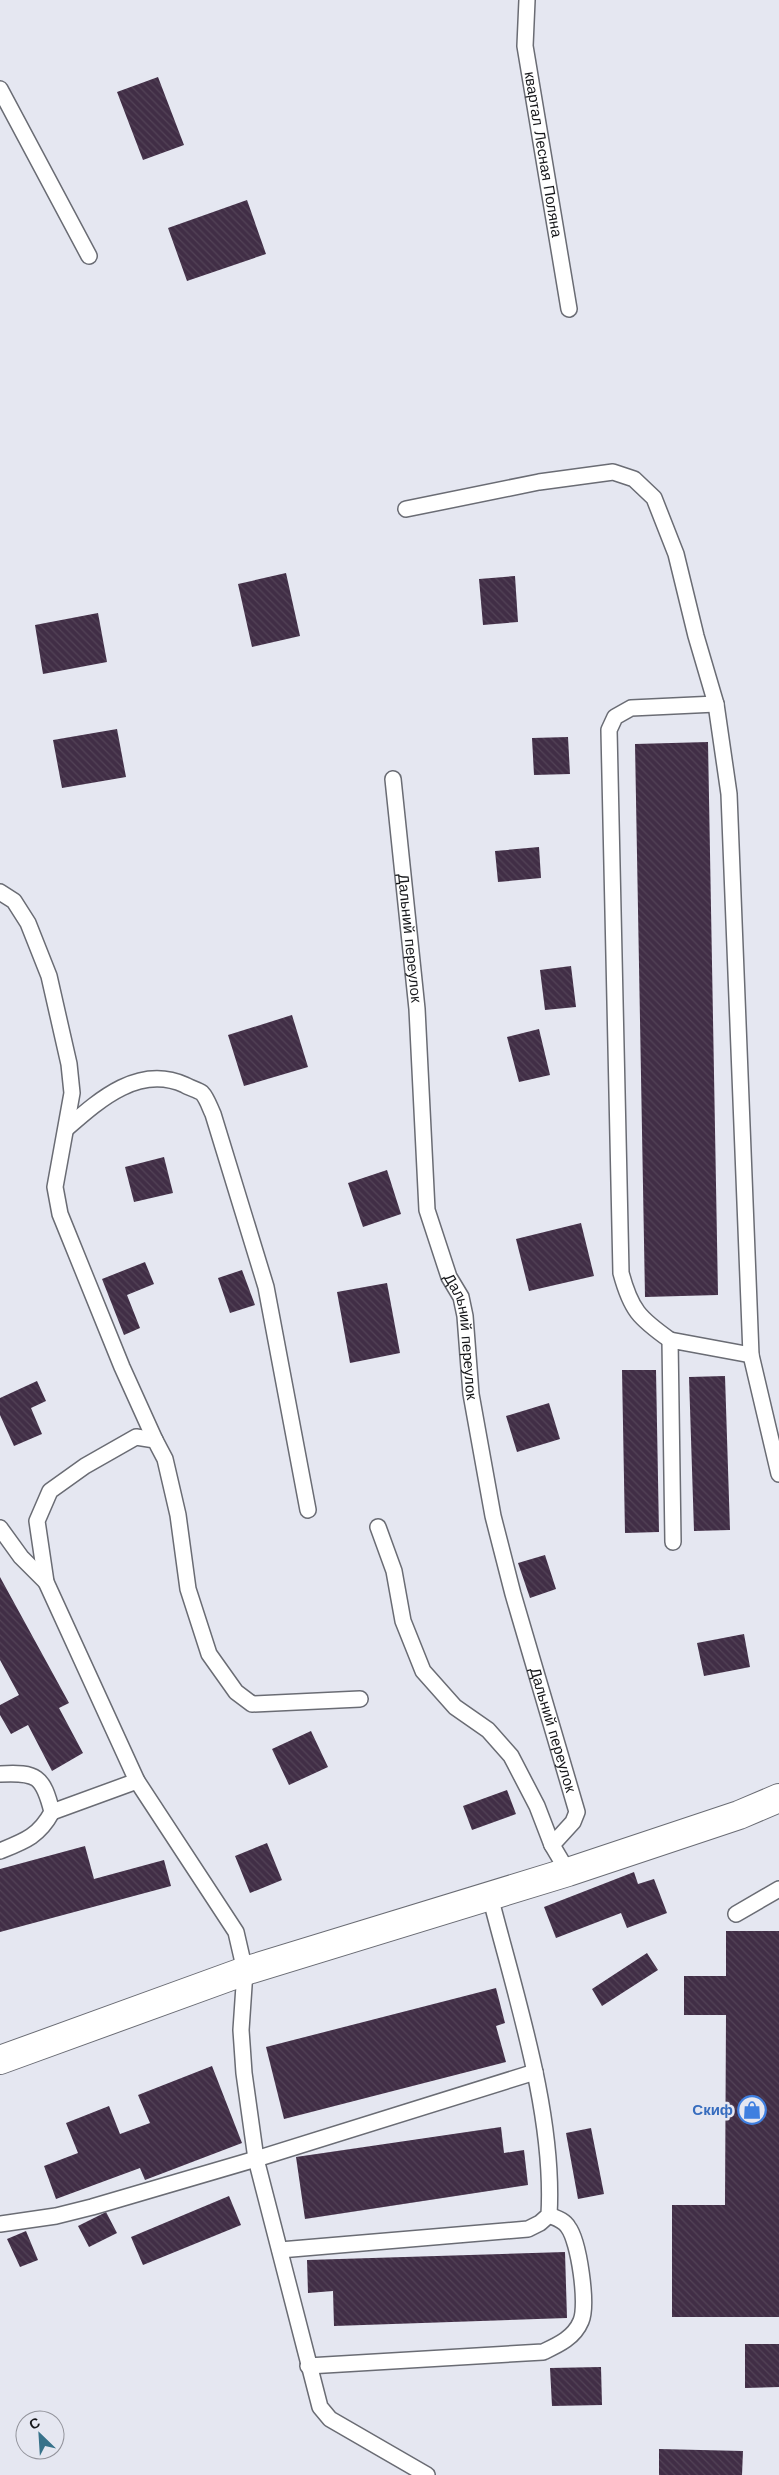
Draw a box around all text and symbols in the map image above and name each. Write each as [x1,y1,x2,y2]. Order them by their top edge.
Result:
street label: квартал Лесная Поляна [520,70,566,239]
street label: Дальний переулок [394,873,425,1004]
street label: Дальний переулок [440,1270,481,1402]
street label: Дальний переулок [526,1665,580,1795]
shop icon: Скиф [737,2095,767,2125]
place label: Скиф [692,2101,733,2119]
north arrow [15,2410,65,2460]
text: С [27,2414,42,2433]

